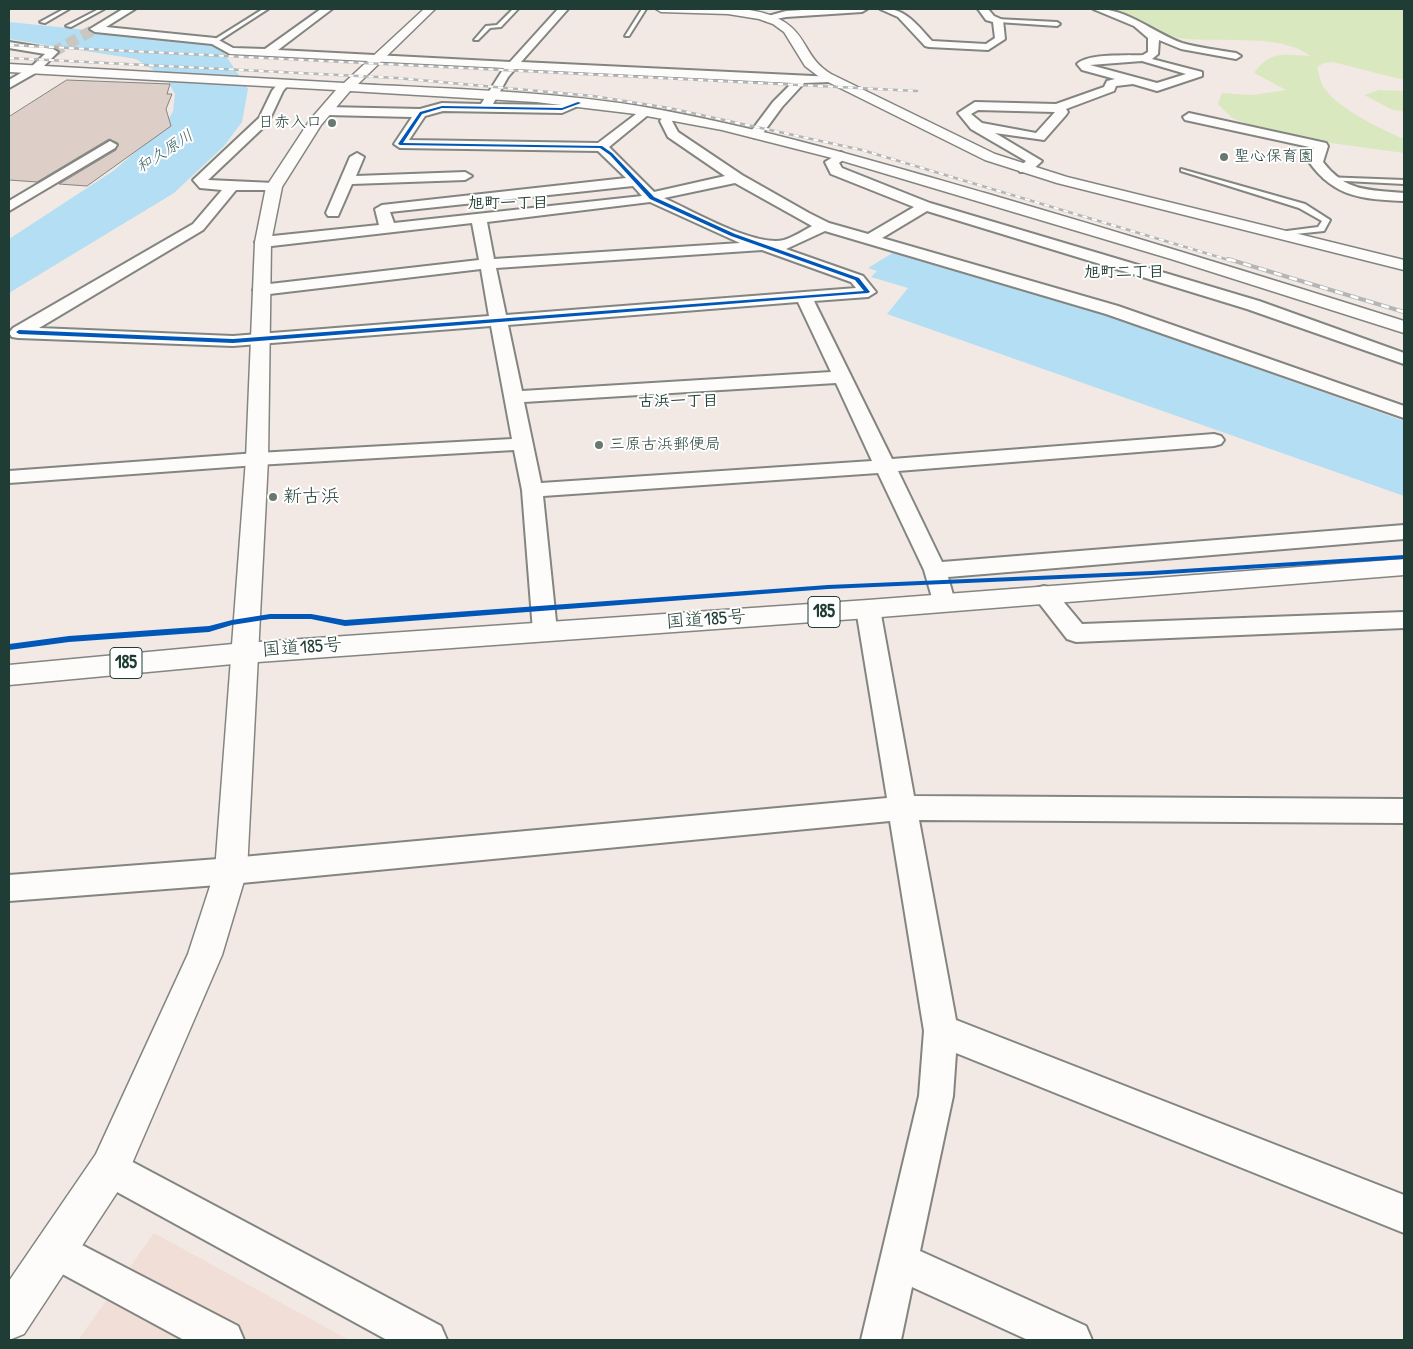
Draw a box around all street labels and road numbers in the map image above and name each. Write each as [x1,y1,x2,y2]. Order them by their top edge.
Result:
road number: 185 [808,596,840,628]
street label: 国道185号 [665,606,747,634]
street label: 国道185号 [261,634,343,662]
road number: 185 [110,648,142,678]

